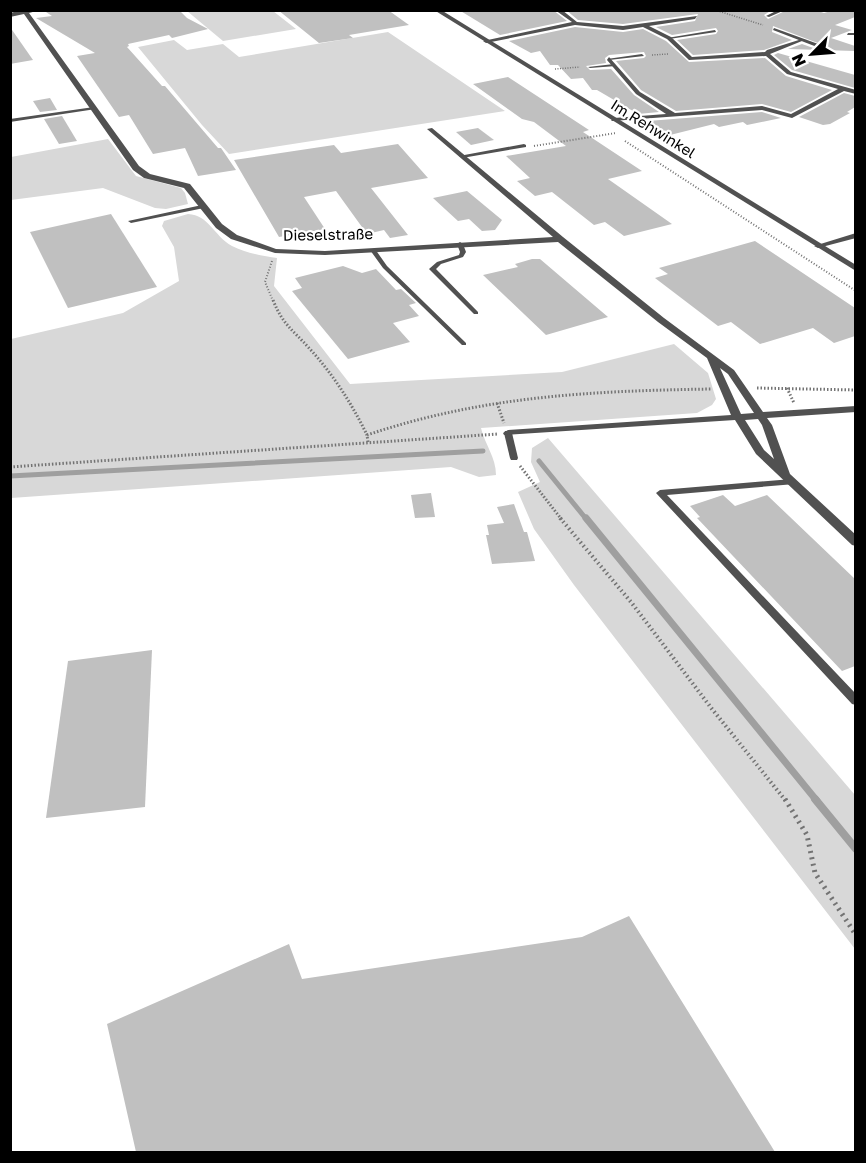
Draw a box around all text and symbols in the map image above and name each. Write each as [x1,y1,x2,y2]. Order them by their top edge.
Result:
north arrow [782,24,842,84]
text: N [787,51,810,70]
street label: Im Rehwinkel [608,95,699,161]
street label: Dieselstraße [283,224,374,244]

